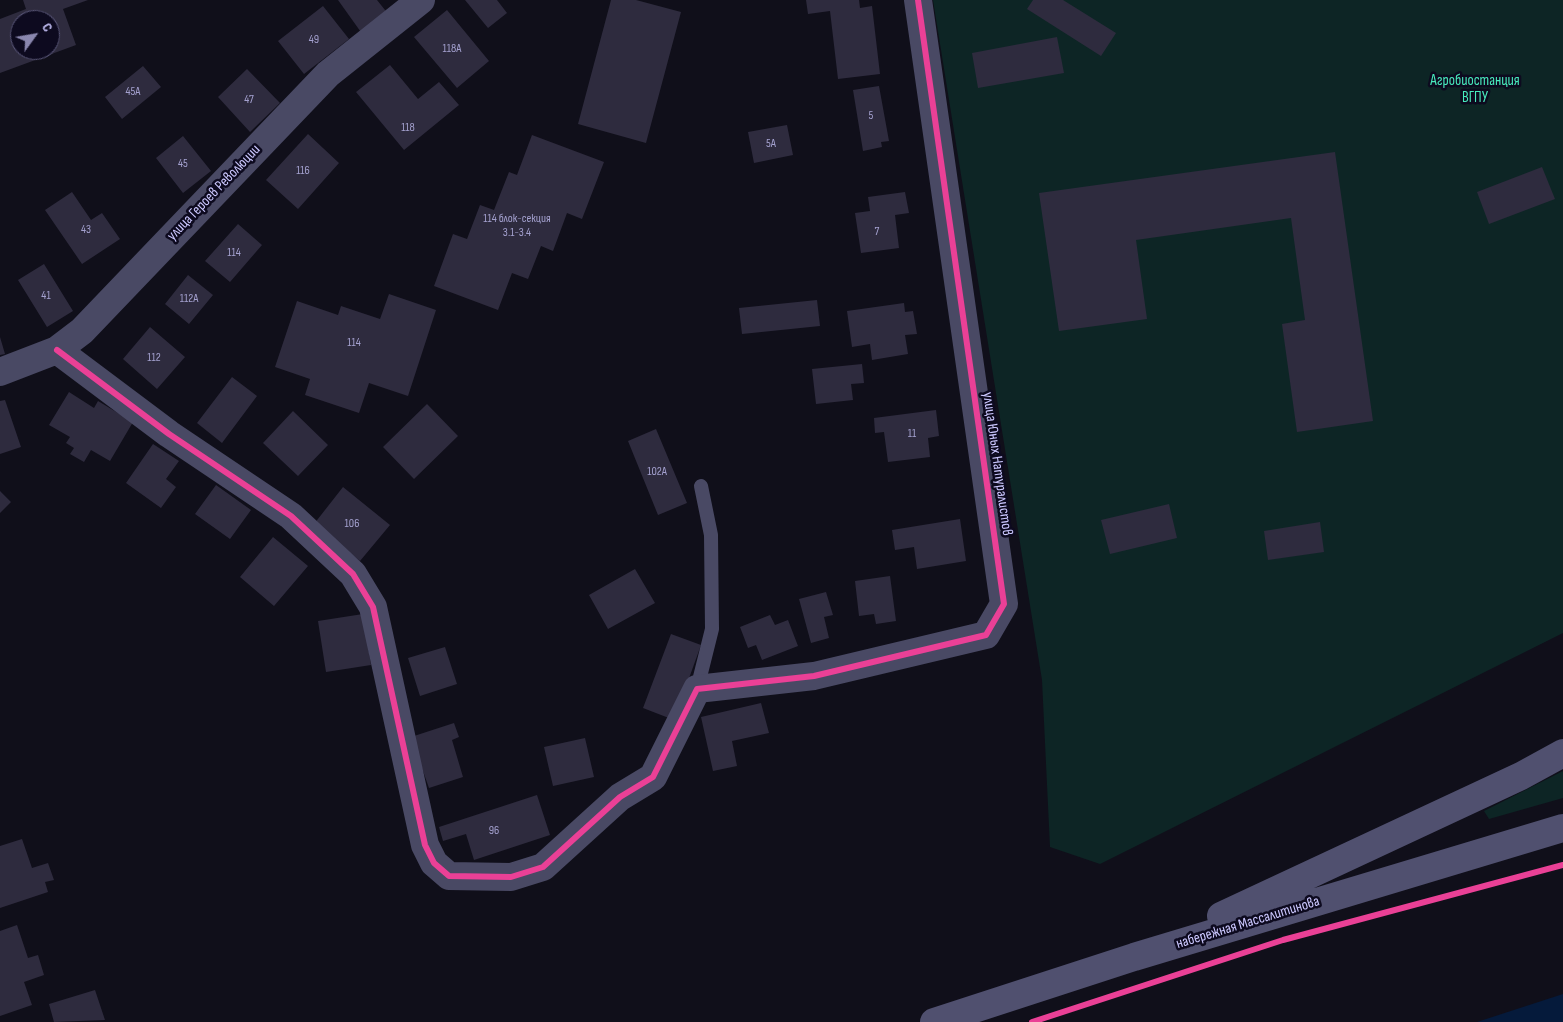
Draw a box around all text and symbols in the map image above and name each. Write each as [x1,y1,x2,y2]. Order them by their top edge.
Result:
north arrow [10,10,60,60]
text: С [38,20,56,35]
house number: 49 [309,33,319,47]
house number: 118А [443,42,461,56]
park label: Агробиостанция ВГПУ [1430,72,1520,107]
house number: 45А [126,85,140,99]
house number: 47 [244,93,254,107]
house number: 5 [869,109,873,123]
house number: 118 [401,121,415,135]
house number: 5А [766,137,776,151]
street label: улица Героев Революции [164,141,264,245]
house number: 45 [178,157,188,171]
house number: 116 [296,164,310,178]
house number: 114 блок-секция 3.1-3.4 [483,212,551,240]
house number: 43 [81,223,91,237]
house number: 7 [875,225,879,239]
house number: 114 [227,246,241,260]
house number: 41 [41,289,51,303]
house number: 112А [180,292,198,306]
house number: 114 [347,336,361,350]
house number: 112 [147,351,161,365]
street label: улица Юных Натуралистов [978,391,1016,537]
house number: 11 [908,427,916,441]
house number: 102А [647,465,667,479]
house number: 106 [345,517,359,531]
house number: 96 [489,824,499,838]
street label: набережная Массалитинова [1174,893,1322,953]

